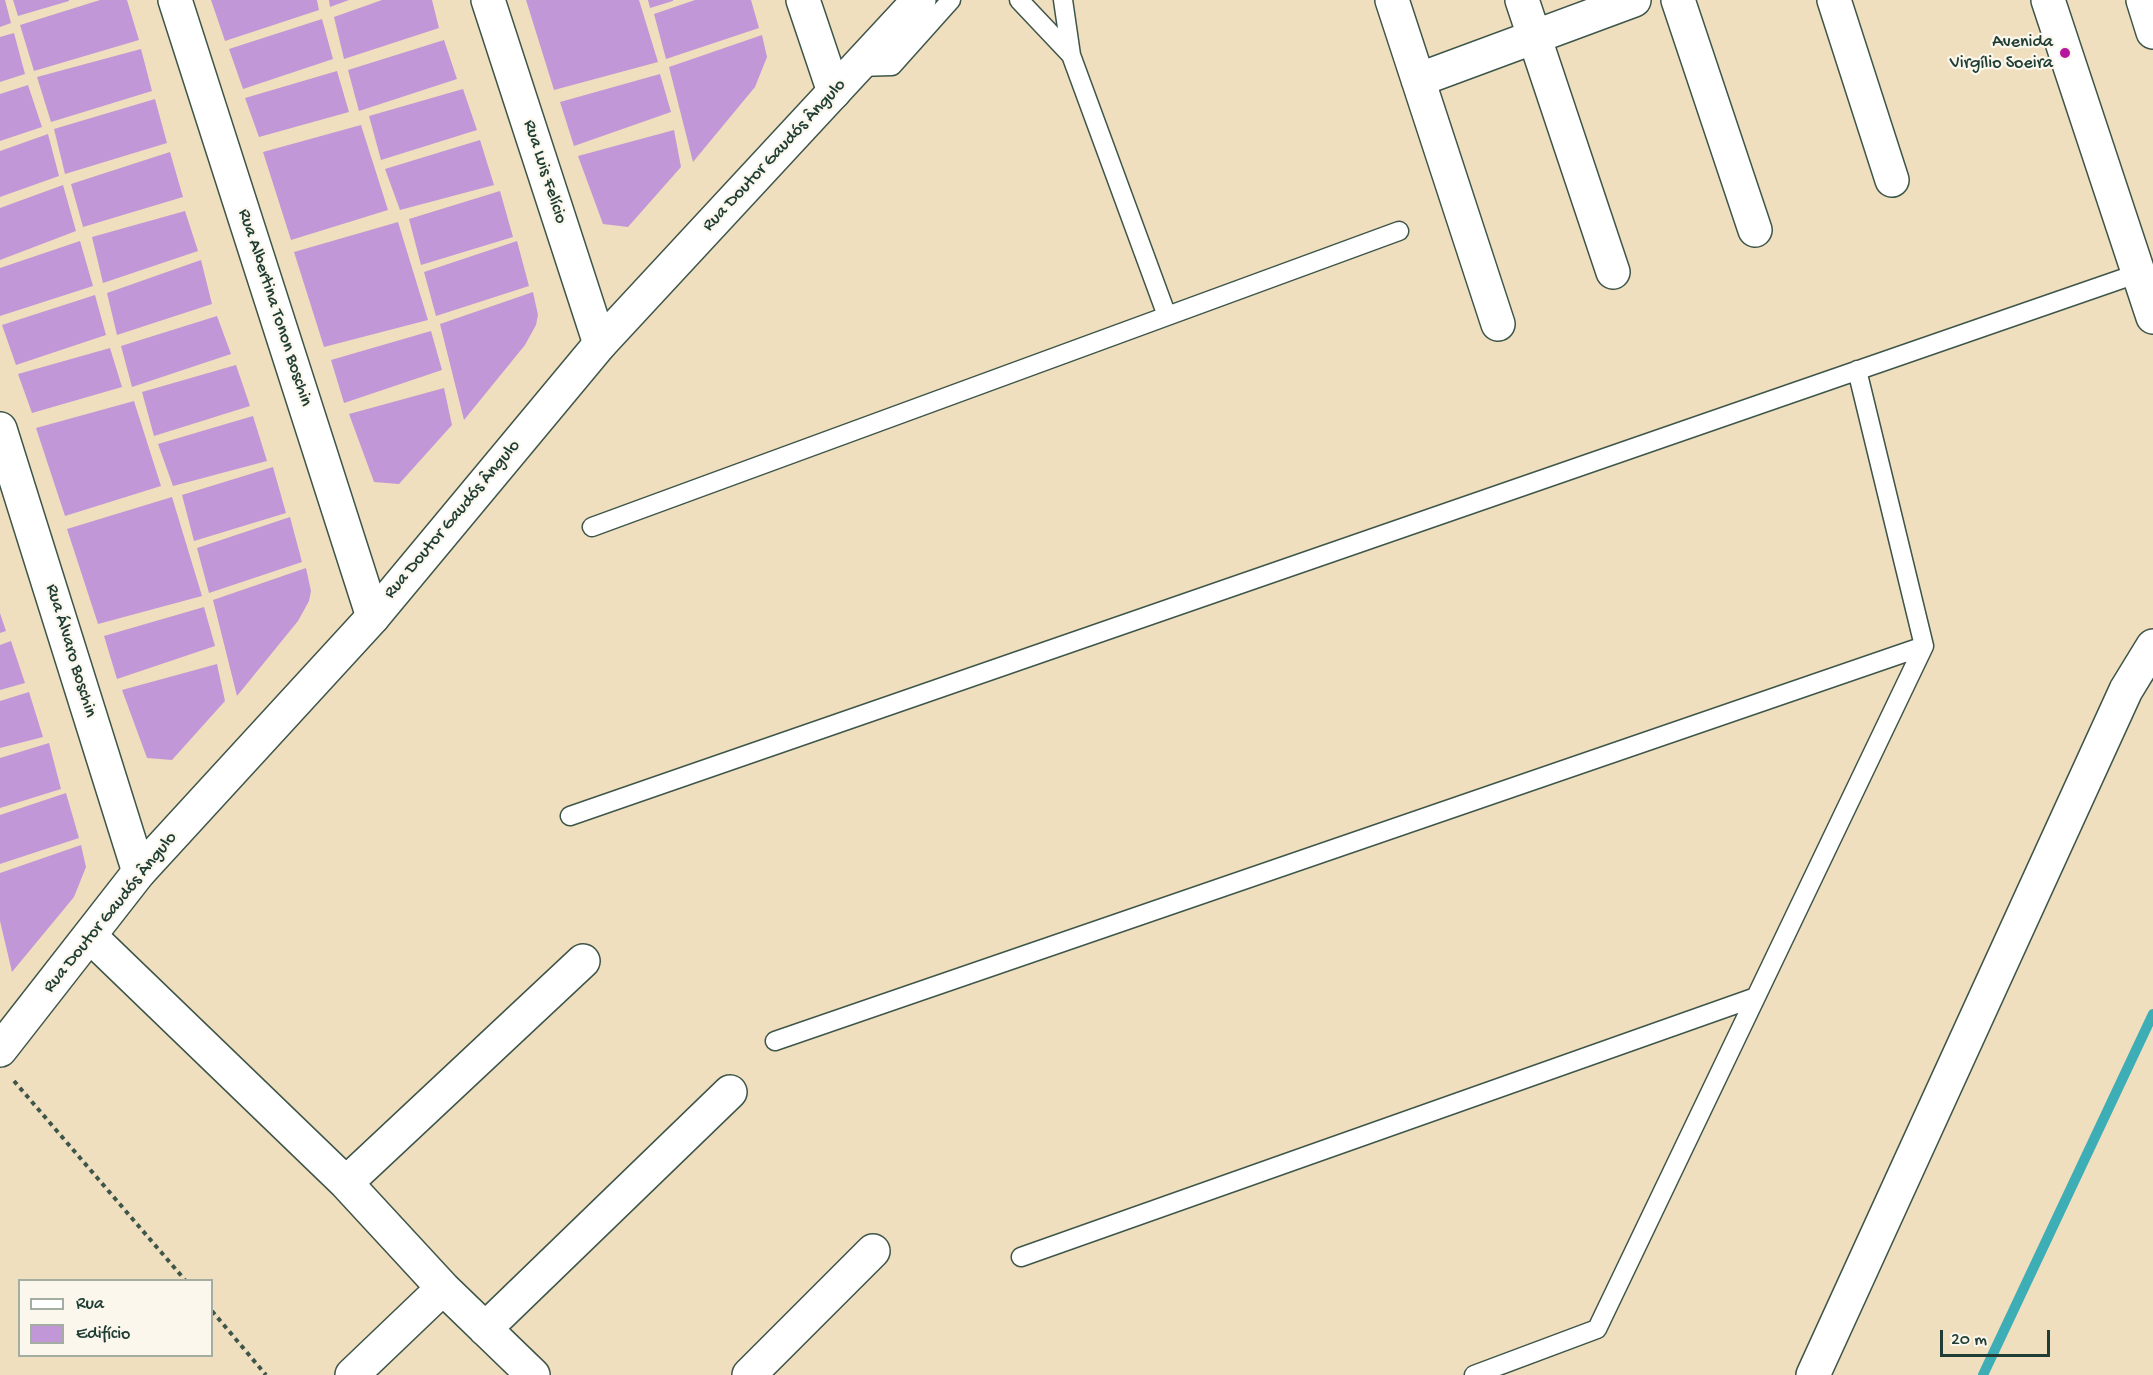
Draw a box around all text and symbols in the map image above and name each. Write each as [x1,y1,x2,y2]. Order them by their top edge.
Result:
place label: Avenida Virgílio Soeira [1950,32,2053,74]
marker: Avenida Virgílio Soeira [2058,46,2072,60]
street label: Rua Doutor Gaudós Ângulo [699,75,851,237]
street label: Rua Luis Felício [517,117,571,227]
street label: Rua Albertina Tonon Boschin [232,207,316,409]
street label: Rua Doutor Gaudós Ângulo [380,436,526,604]
street label: Rua Álvaro Boschin [39,582,101,720]
street label: Rua Doutor Gaudós Ângulo [39,828,183,998]
legend [18,1279,213,1357]
text: Rua [76,1294,104,1315]
scale bar [1943,1318,2052,1356]
text: Edifício [76,1324,130,1345]
text: 20 m [1951,1330,1987,1351]

